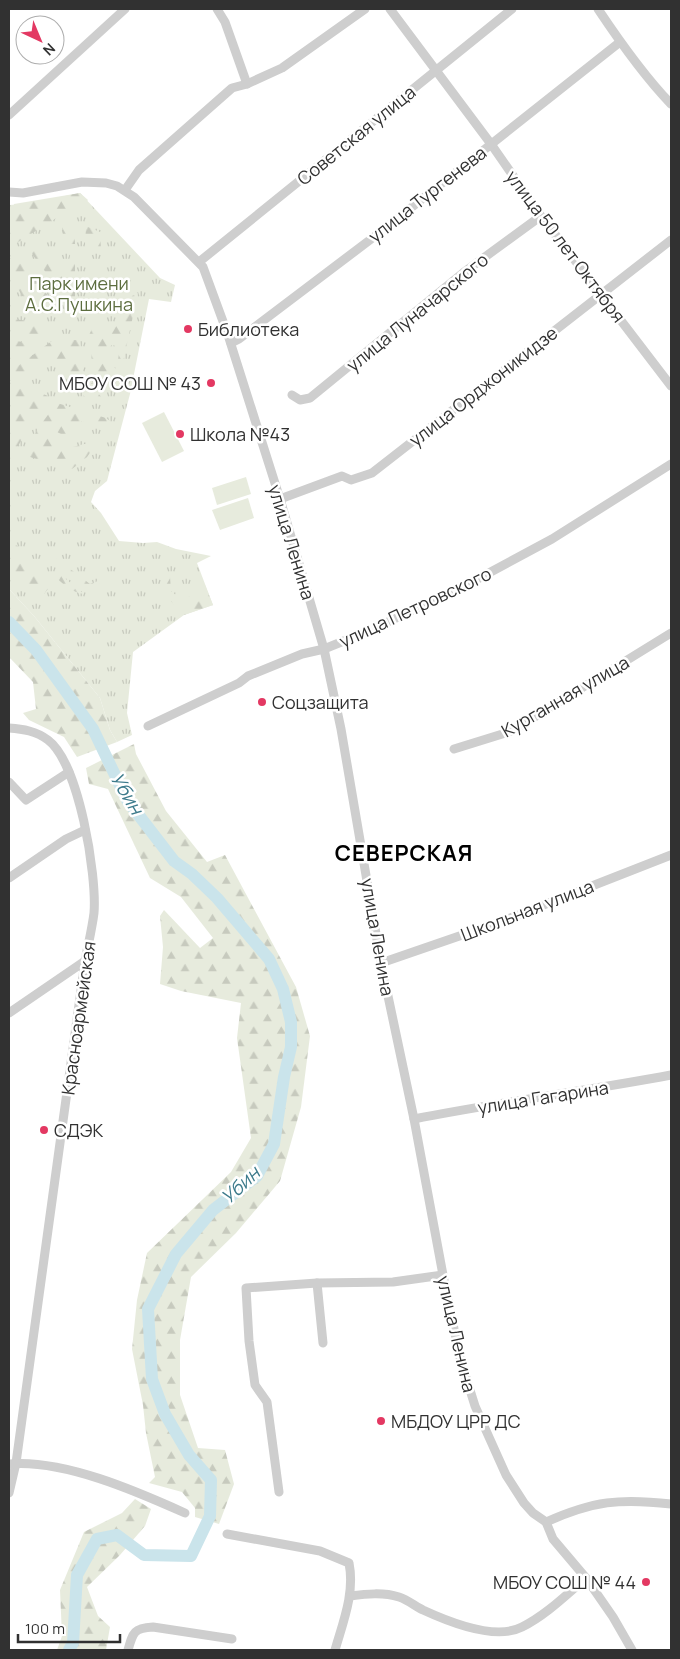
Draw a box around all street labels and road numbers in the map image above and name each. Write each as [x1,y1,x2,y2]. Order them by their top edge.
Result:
street label: Советская улица [292,80,420,190]
street label: улица Тургенева [363,140,491,248]
street label: улица 50 лет Октября [501,165,631,327]
street label: улица Луначарского [341,247,493,377]
street label: улица Орджоникидзе [404,320,562,452]
street label: улица Ленина [263,482,321,602]
street label: улица Петровского [335,561,495,653]
street label: Курганная улица [497,650,633,742]
street label: Школьная улица [457,874,597,946]
street label: улица Ленина [356,876,400,998]
street label: Красноармейская [55,939,101,1097]
street label: улица Гагарина [476,1075,610,1119]
street label: улица Ленина [432,1273,482,1395]

